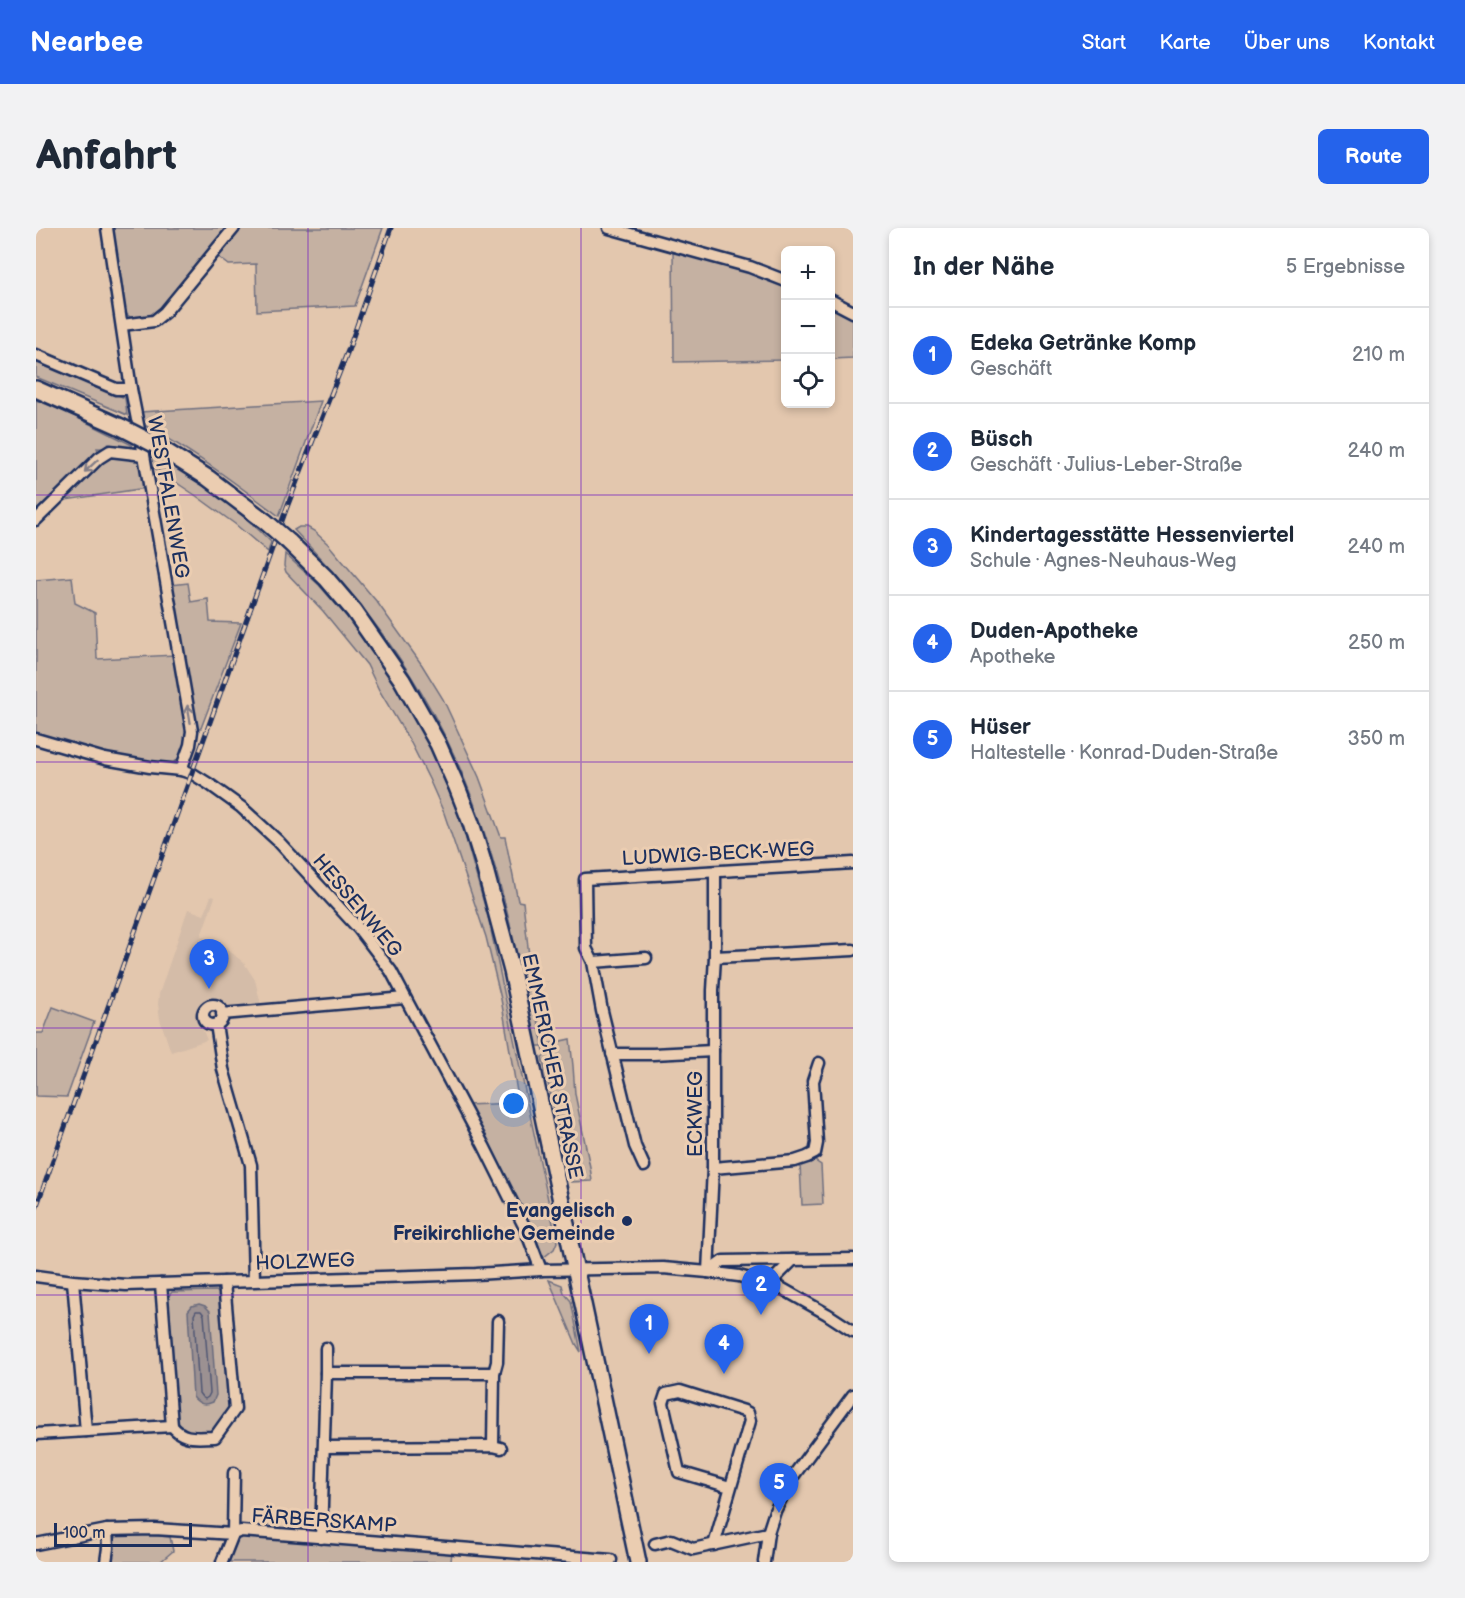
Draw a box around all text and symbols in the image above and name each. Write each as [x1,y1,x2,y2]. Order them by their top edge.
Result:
text: Nearbee [30,26,143,59]
text: Start [1082,30,1126,55]
text: Karte [1159,30,1211,55]
text: Über uns [1244,30,1330,55]
text: Kontakt [1363,30,1435,55]
button: Route [1318,129,1429,184]
text: Anfahrt [36,131,177,182]
map controls [781,246,835,408]
button: + [781,246,835,300]
text: In der Nähe [913,252,1055,283]
text: 5 Ergebnisse [1286,255,1405,279]
button: − [781,300,835,354]
text: Edeka Getränke Komp [970,330,1196,357]
text: 1 [928,343,937,367]
text: 210 m [1352,343,1405,367]
button: locate [781,354,835,408]
text: Geschäft [970,357,1052,381]
street label: WESTFALENWEG [142,414,194,580]
text: Büsch [970,426,1033,453]
text: 2 [927,439,938,463]
text: 240 m [1348,439,1405,463]
text: Geschäft · Julius-Leber-Straße [970,453,1242,477]
one-way arrow [84,459,99,473]
text: Kindertagesstätte Hessenviertel [970,522,1294,549]
text: 3 [927,535,938,559]
text: 240 m [1348,535,1405,559]
text: Schule · Agnes-Neuhaus-Weg [970,549,1236,573]
text: Duden-Apotheke [970,618,1138,645]
text: 4 [927,631,938,655]
text: 250 m [1348,631,1405,655]
text: Apotheke [970,645,1055,669]
one-way arrow [183,705,194,724]
text: Hüser [970,714,1031,741]
text: 5 [927,727,938,751]
text: 350 m [1348,727,1405,751]
text: Haltestelle · Konrad-Duden-Straße [970,741,1278,765]
street label: LUDWIG-BECK-WEG [621,837,815,871]
street label: HESSENWEG [307,849,407,962]
pin: 3 [190,940,228,989]
street label: EMMERICHER STRASSE [516,951,588,1181]
street label: ECKWEG [684,1071,708,1157]
your location [499,1089,528,1118]
place label: Evangelisch Freikirchliche Gemeinde [393,1199,615,1246]
marker: Evangelisch Freikirchliche Gemeinde [620,1214,634,1228]
street label: HOLZWEG [255,1248,355,1276]
pin: 2 [742,1266,780,1315]
pin: 1 [630,1304,668,1354]
pin: 4 [704,1324,744,1374]
pin: 5 [760,1464,798,1513]
street label: FÄRBERSKAMP [251,1504,398,1538]
scale bar [54,1520,192,1548]
text: 100 m [63,1524,106,1543]

